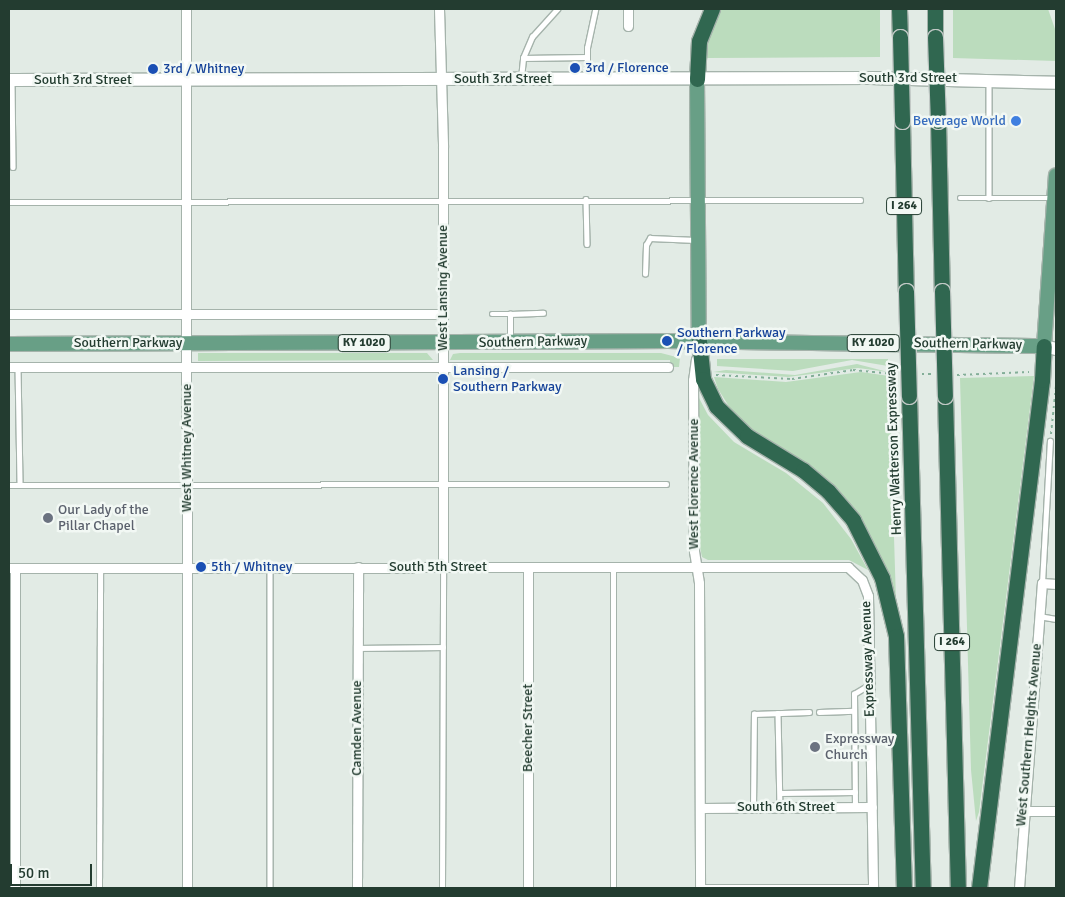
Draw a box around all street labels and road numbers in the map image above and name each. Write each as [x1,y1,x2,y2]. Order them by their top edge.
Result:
street label: South 3rd Street [859,70,957,86]
street label: South 3rd Street [454,71,552,87]
street label: South 3rd Street [34,72,132,88]
road number: I 264 [885,197,923,216]
street label: West Lansing Avenue [435,225,451,351]
road number: KY 1020 [336,333,392,352]
street label: Southern Parkway [479,333,587,351]
road number: KY 1020 [846,333,900,352]
street label: Southern Parkway [74,335,182,351]
street label: Southern Parkway [914,335,1022,353]
street label: Henry Watterson Expressway [883,362,905,536]
street label: West Whitney Avenue [179,384,195,512]
street label: West Florence Avenue [686,419,702,549]
street label: South 5th Street [389,559,487,575]
street label: Expressway Avenue [858,601,878,717]
road number: I 264 [933,632,971,652]
street label: West Southern Heights Avenue [1013,643,1045,827]
street label: Camden Avenue [349,680,365,776]
street label: Beecher Street [520,684,536,772]
street label: South 6th Street [737,799,835,815]

